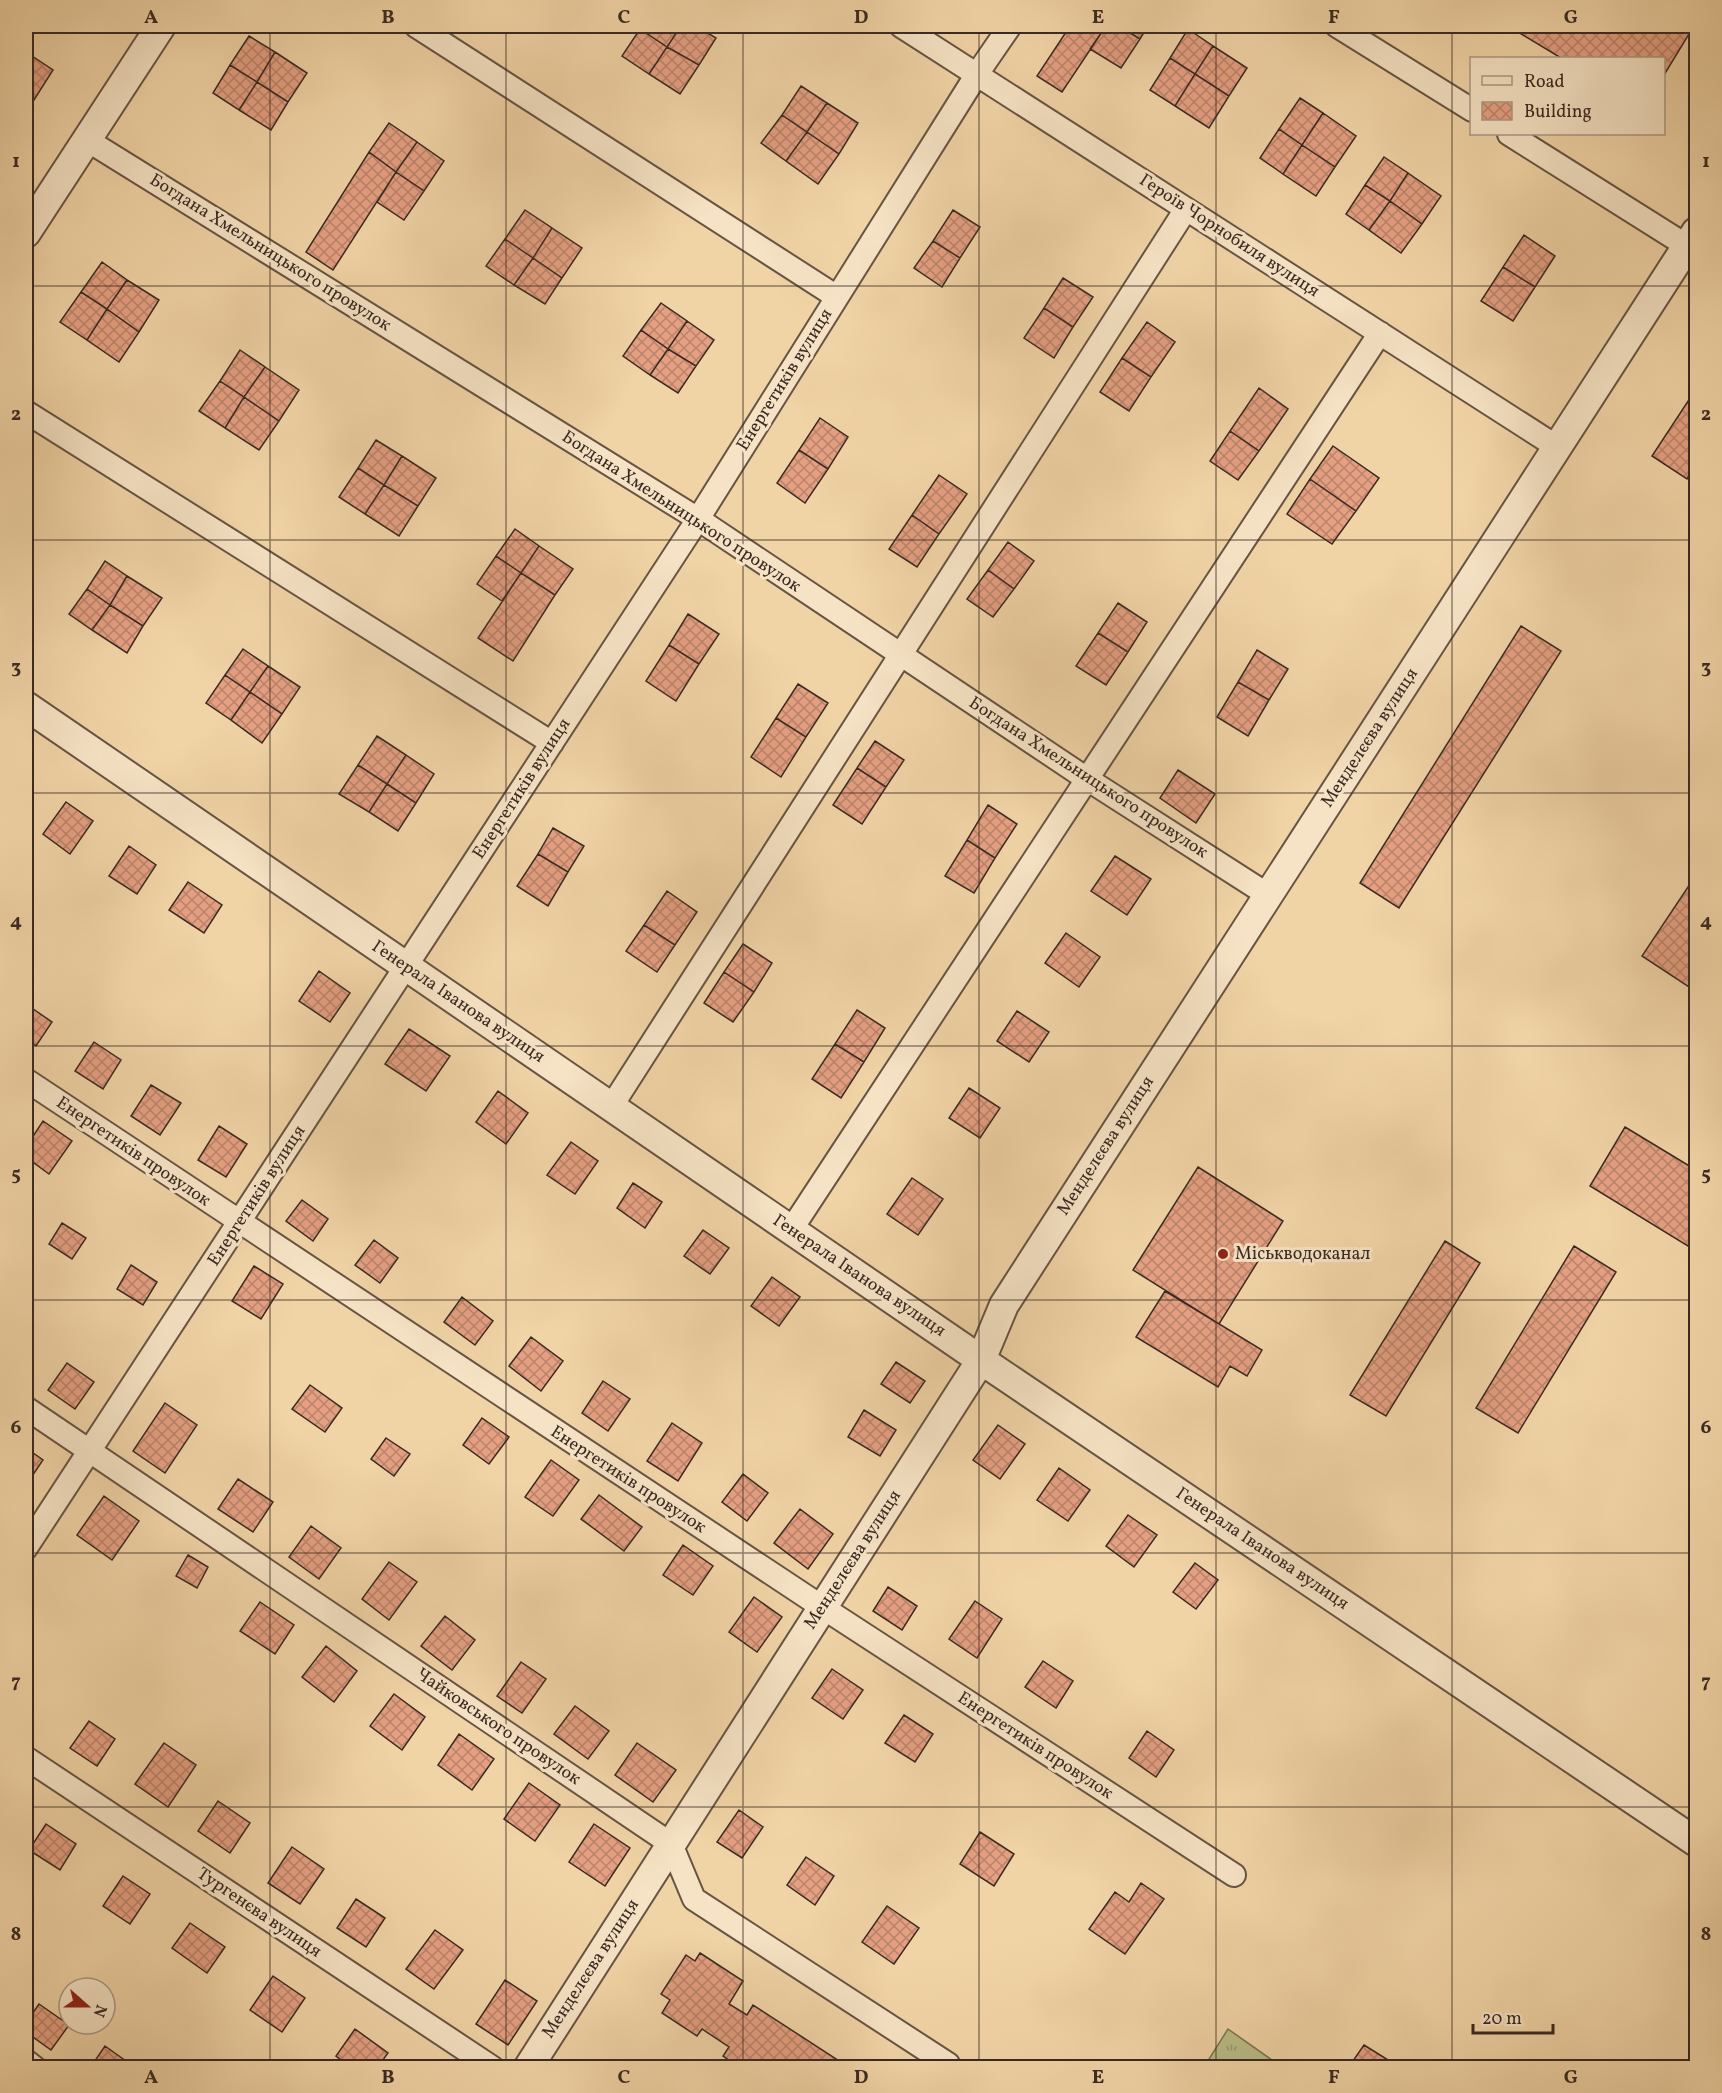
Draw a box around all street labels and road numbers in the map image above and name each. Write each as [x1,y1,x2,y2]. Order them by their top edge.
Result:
street label: Богдана Хмельницького провулок [144,168,396,338]
street label: Героїв Чорнобиля вулиця [1134,168,1324,304]
street label: Енергетиків вулиця [731,304,839,456]
street label: Богдана Хмельницького провулок [557,425,806,599]
street label: Менделєєва вулиця [1316,663,1424,813]
street label: Богдана Хмельницького провулок [964,691,1213,865]
street label: Енергетиків вулиця [467,714,577,864]
street label: Генерала Іванова вулиця [366,935,550,1069]
street label: Менделєєва вулиця [1052,1071,1160,1221]
street label: Енергетиків провулок [51,1091,216,1213]
street label: Енергетиків вулиця [202,1121,312,1271]
street label: Генерала Іванова вулиця [767,1209,951,1343]
street label: Енергетиків провулок [545,1420,711,1540]
street label: Генерала Іванова вулиця [1170,1482,1354,1616]
street label: Менделєєва вулиця [799,1485,907,1635]
street label: Чайковського провулок [411,1662,586,1792]
street label: Енергетиків провулок [952,1686,1118,1806]
street label: Тургенєва вулиця [192,1862,326,1964]
street label: Менделєєва вулиця [537,1894,645,2044]

